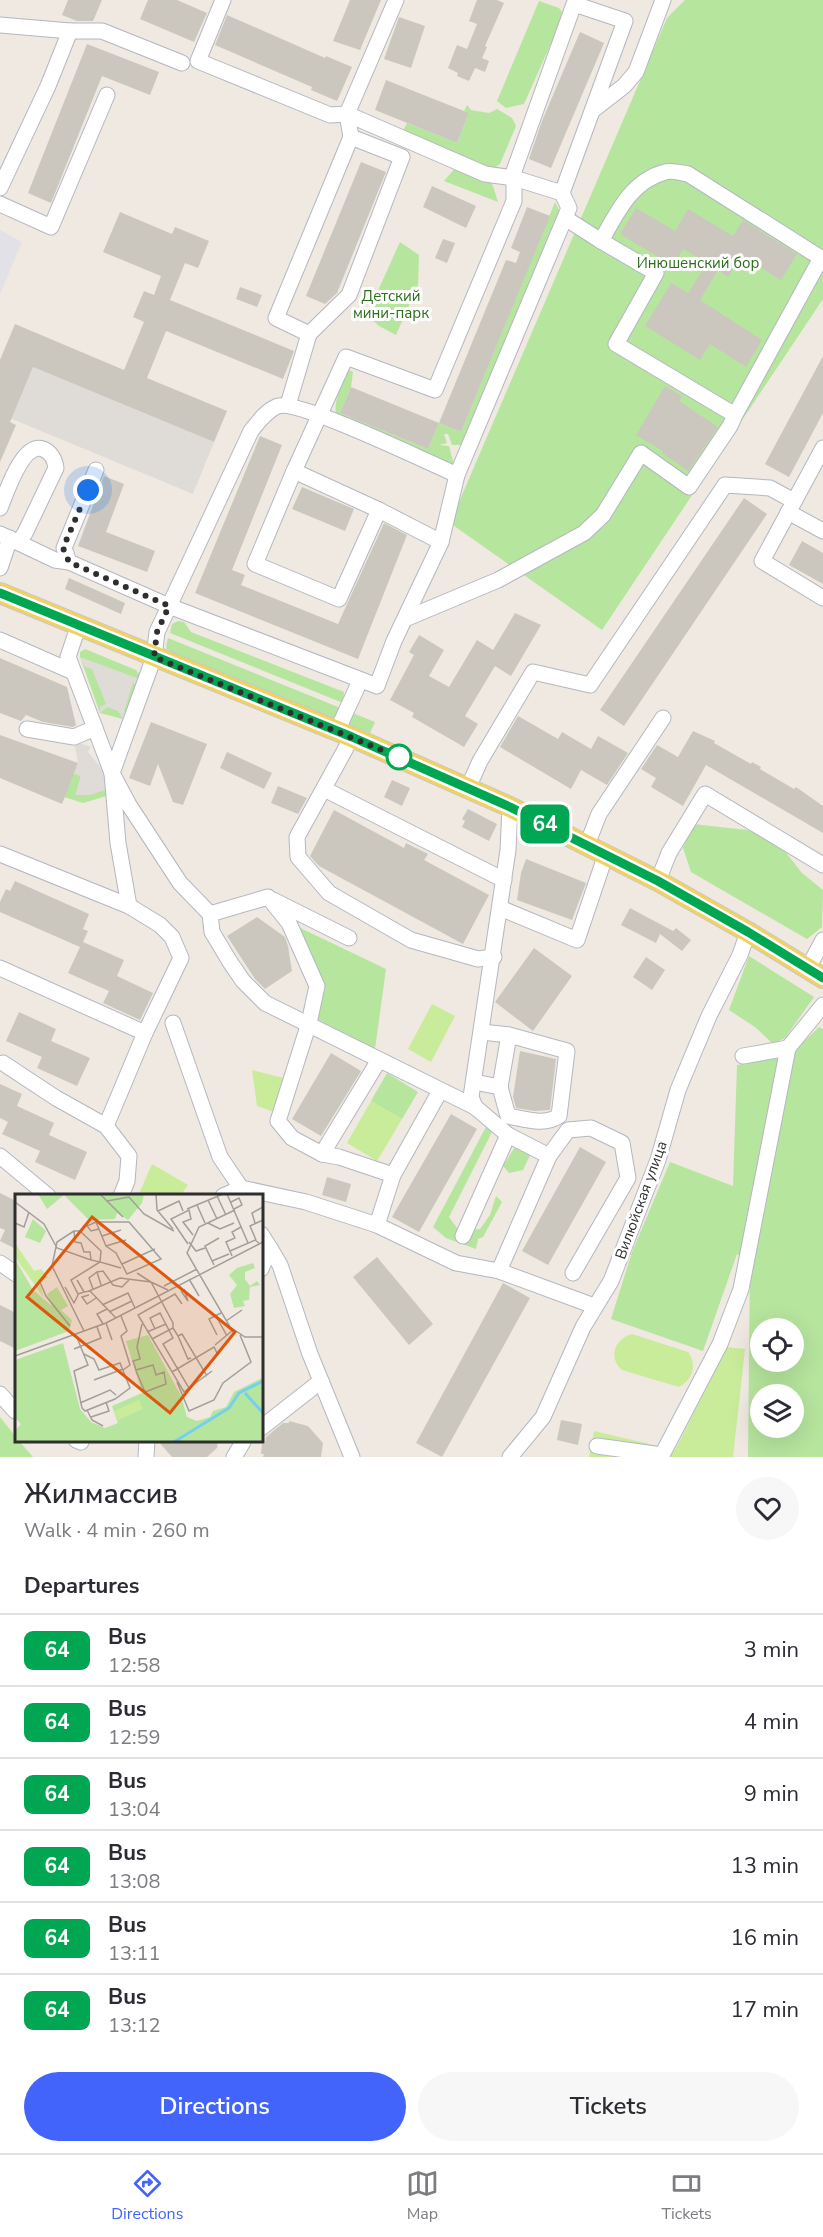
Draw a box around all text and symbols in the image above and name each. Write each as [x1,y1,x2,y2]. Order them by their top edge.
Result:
park label: Инюшенский бор [637,253,759,273]
park label: Детский мини-парк [353,286,429,323]
your location [73,475,103,505]
unlabelled marker [386,744,412,770]
line badge: 64 [518,804,572,844]
text: 64 [532,810,558,838]
street label: Вилюйская улица [610,1138,672,1262]
inset map [15,1194,262,1442]
map controls [750,1318,804,1438]
button: locate [750,1318,804,1372]
button: layers [750,1384,804,1438]
text: Жилмассив [24,1475,178,1513]
button: heart [736,1477,799,1540]
text: Walk · 4 min · 260 m [24,1517,210,1544]
text: Departures [24,1571,139,1601]
text: Bus [108,1622,147,1652]
text: 3 min [744,1635,799,1665]
text: 64 [44,1636,70,1664]
text: 12:58 [108,1652,161,1679]
text: Bus [108,1694,147,1724]
text: 4 min [744,1707,799,1737]
text: 64 [44,1708,70,1736]
text: 12:59 [108,1724,161,1751]
text: Bus [108,1766,147,1796]
text: 9 min [744,1779,799,1809]
text: 64 [44,1780,70,1808]
text: 13:04 [108,1796,161,1823]
text: Bus [108,1838,147,1868]
text: 13 min [731,1851,799,1881]
text: 64 [44,1852,70,1880]
text: 13:08 [108,1868,161,1895]
text: Bus [108,1910,147,1940]
text: 16 min [731,1923,799,1953]
text: 64 [44,1924,70,1952]
text: 13:11 [108,1940,161,1967]
text: Bus [108,1982,147,2012]
text: 17 min [731,1995,799,2025]
text: 64 [44,1996,70,2024]
text: 13:12 [108,2012,161,2039]
button: Directions [24,2072,406,2141]
button: Tickets [418,2072,799,2141]
tab: Directions [111,2167,183,2225]
tab: Map [406,2167,439,2225]
tab: Tickets [661,2167,712,2225]

